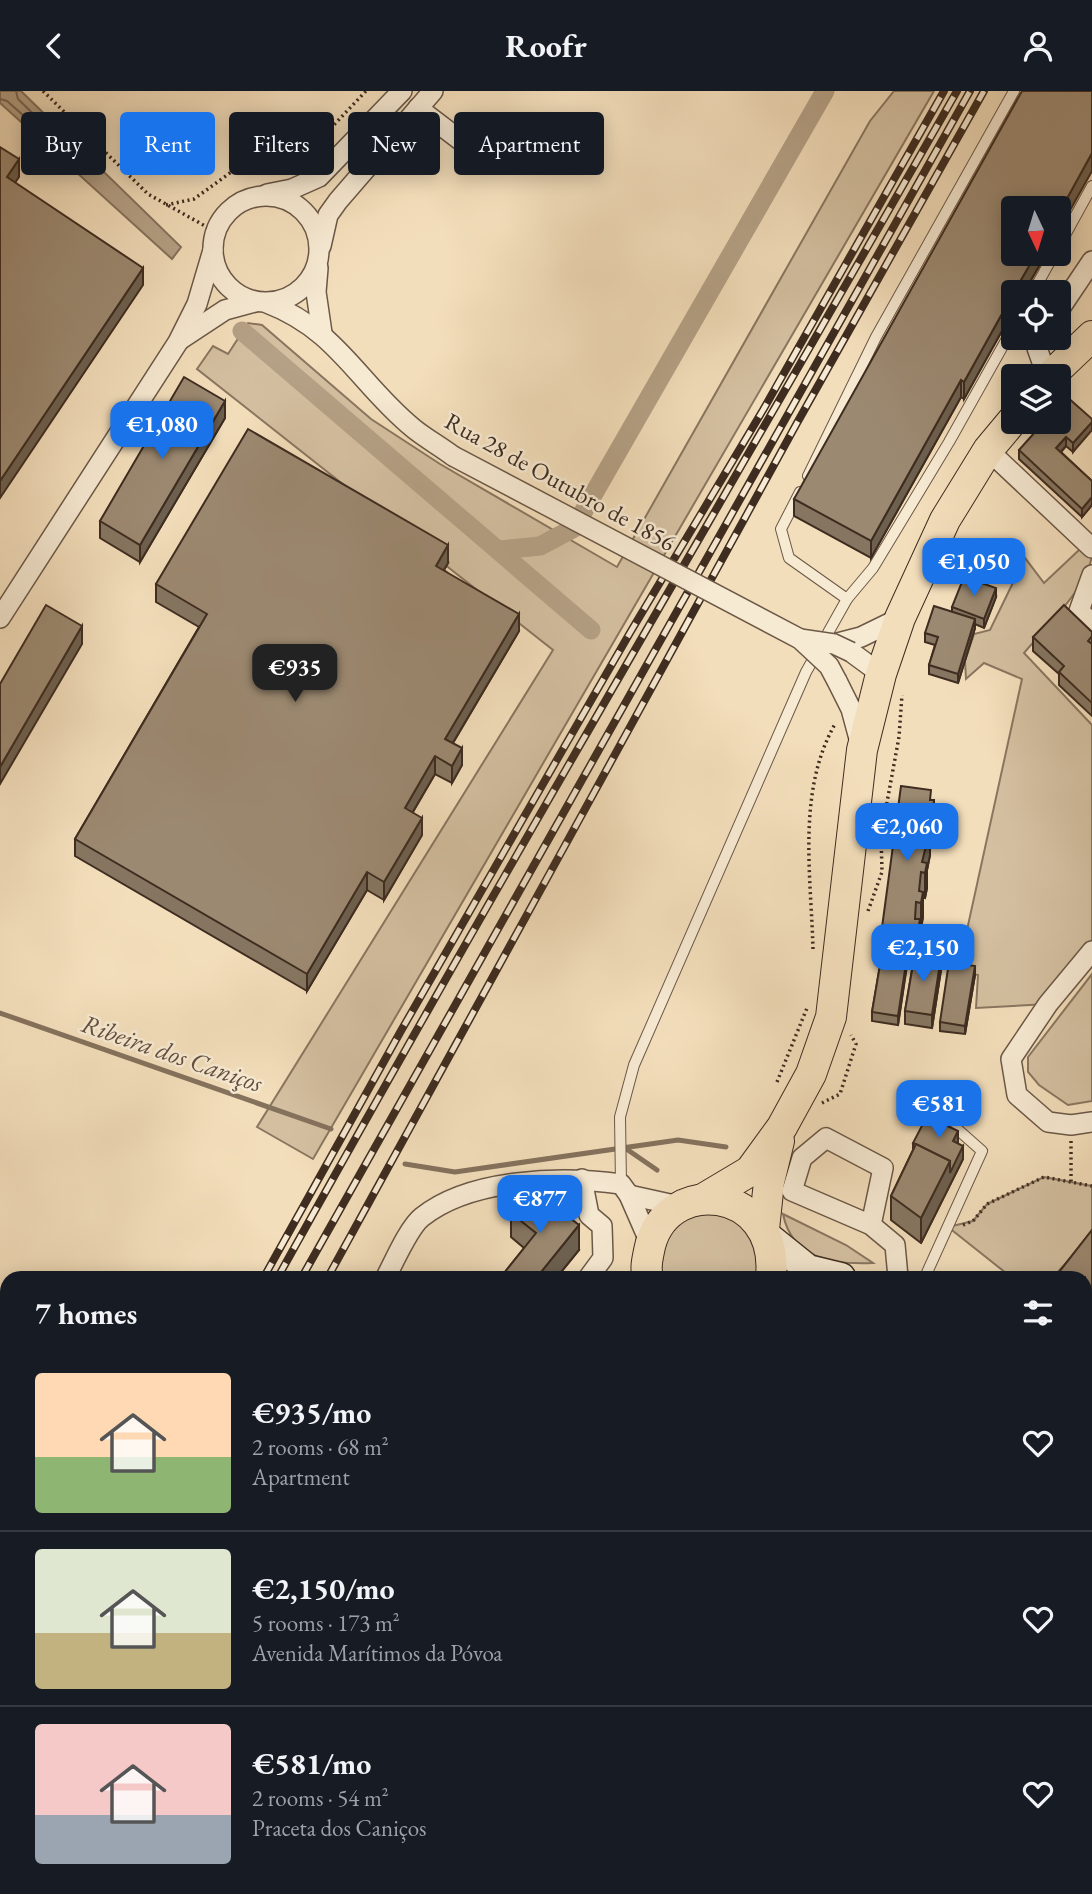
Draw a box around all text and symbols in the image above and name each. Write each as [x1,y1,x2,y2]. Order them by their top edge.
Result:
text: Roofr [505,25,587,67]
icon: back [35,27,73,65]
icon: person [1019,27,1057,65]
chip: Buy [21,112,106,175]
chip: Rent [120,112,215,175]
chip: Filters [229,112,334,175]
chip: New [348,112,440,175]
chip: Apartment [454,112,604,175]
north arrow [1001,196,1071,266]
map controls [1001,196,1071,434]
button: locate [1001,280,1071,350]
button: layers [1001,364,1071,434]
pin: €1,080 [105,401,219,461]
street label: Rua 28 de Outubro de 1856 [440,405,681,558]
text: €1,080 [126,409,198,439]
pin: €1,050 [917,539,1031,598]
text: €1,050 [938,546,1010,576]
pin: €935 [254,645,336,704]
text: €935 [268,652,322,682]
pin: €2,060 [850,803,964,863]
text: €2,060 [871,811,943,841]
pin: €2,150 [866,925,980,984]
text: €2,150 [887,932,959,962]
water label: Ribeira dos Caniços [77,1006,268,1100]
pin: €581 [898,1081,980,1140]
text: €581 [912,1088,966,1118]
pin: €877 [499,1175,581,1235]
text: €877 [513,1183,567,1213]
text: 7 homes [35,1294,137,1333]
icon: filters [1019,1294,1057,1332]
text: €935/mo [252,1393,371,1432]
icon: home [91,1401,175,1485]
icon: heart [1019,1424,1057,1462]
text: 2 rooms · 68 m² [252,1432,389,1462]
text: Apartment [252,1462,350,1492]
text: €2,150/mo [252,1569,395,1608]
icon: home [91,1577,175,1661]
icon: heart [1019,1600,1057,1638]
text: 5 rooms · 173 m² [252,1608,400,1638]
text: Avenida Marítimos da Póvoa [252,1638,503,1668]
text: €581/mo [252,1744,371,1783]
icon: home [91,1752,175,1836]
icon: heart [1019,1775,1057,1813]
text: 2 rooms · 54 m² [252,1783,389,1813]
text: Praceta dos Caniços [252,1813,426,1843]

